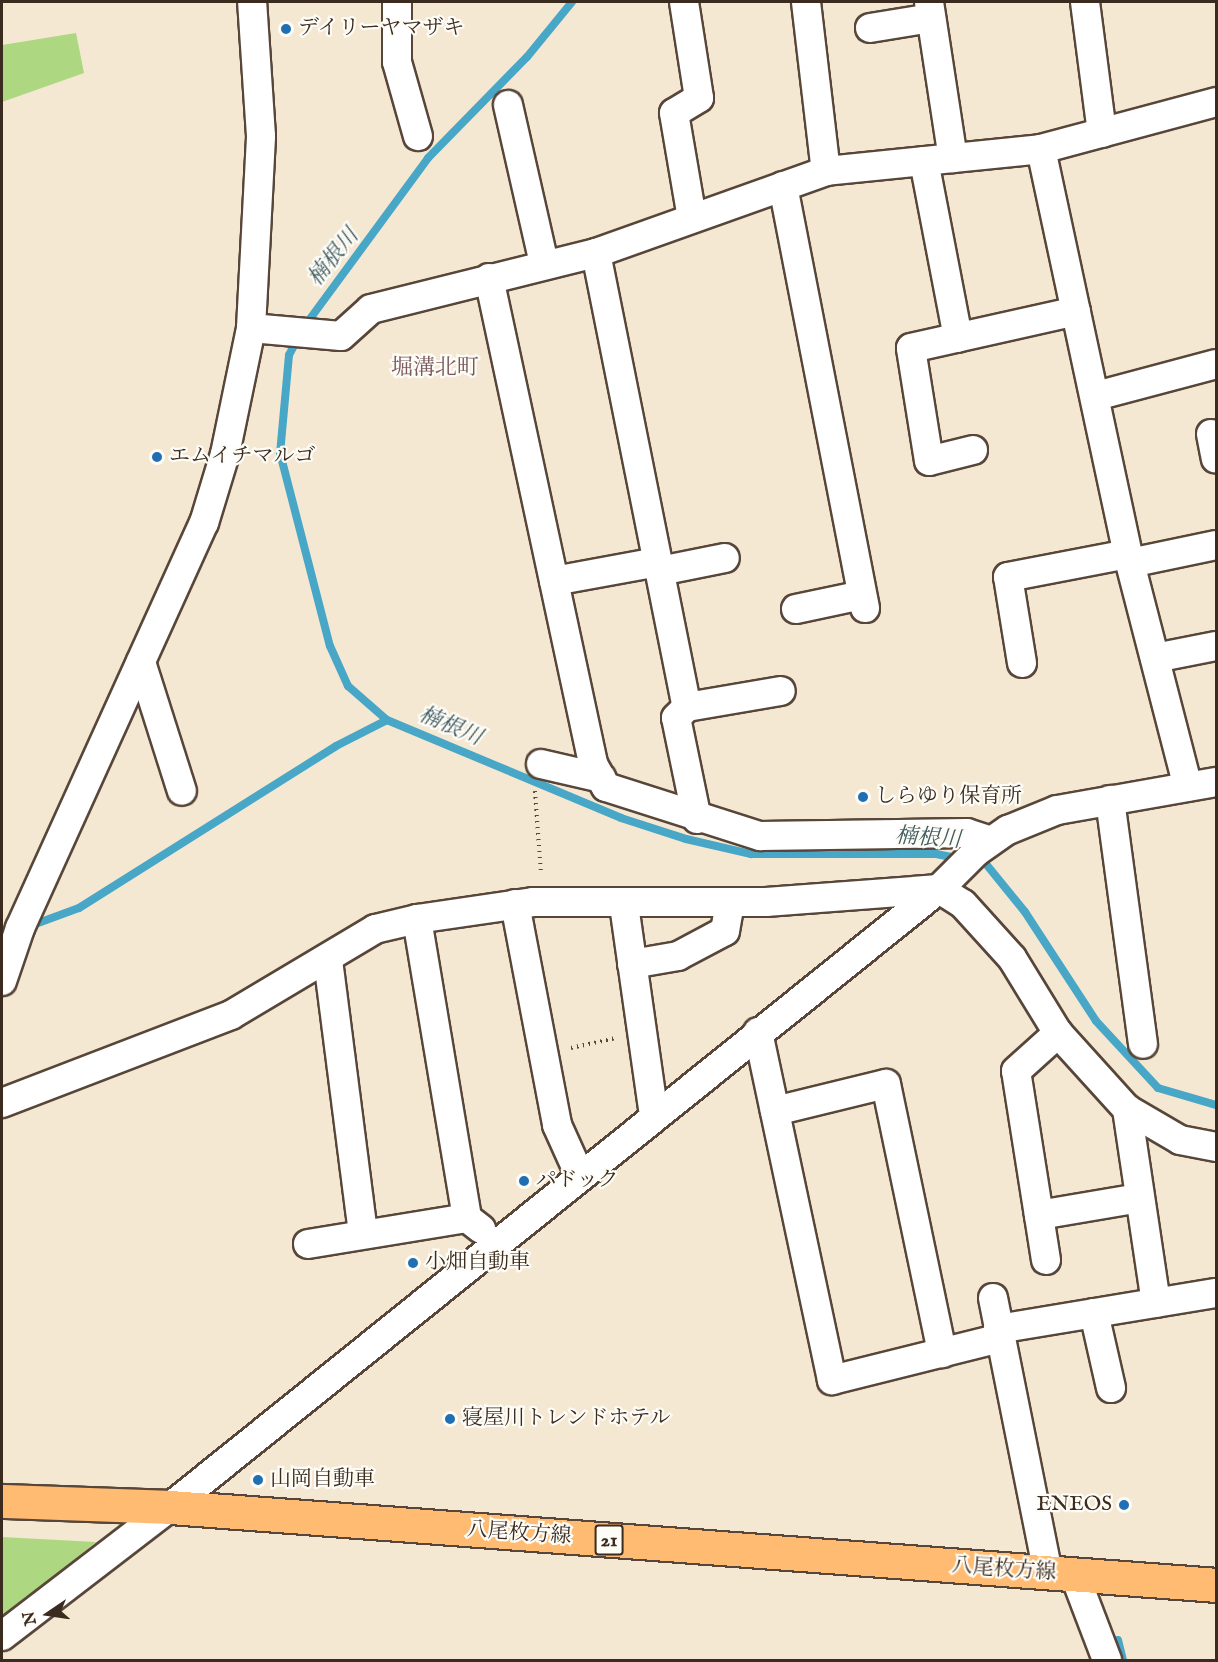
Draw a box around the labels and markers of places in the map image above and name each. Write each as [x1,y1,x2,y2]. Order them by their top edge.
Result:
place label: デイリーヤマザキ [298,16,466,42]
marker: デイリーヤマザキ [279,22,293,36]
place label: エムイチマルゴ [169,444,316,470]
marker: エムイチマルゴ [150,450,164,464]
place label: しらゆり保育所 [875,784,1022,810]
marker: しらゆり保育所 [856,790,870,804]
place label: パドック [536,1168,620,1194]
marker: パドック [517,1174,531,1188]
place label: 小畑自動車 [425,1250,530,1276]
marker: 小畑自動車 [406,1256,420,1270]
place label: 寝屋川トレンドホテル [462,1406,672,1432]
marker: 寝屋川トレンドホテル [443,1412,457,1426]
place label: 山岡自動車 [270,1467,375,1493]
marker: 山岡自動車 [251,1473,265,1487]
place label: ENEOS [1037,1492,1112,1518]
marker: ENEOS [1117,1498,1131,1512]

